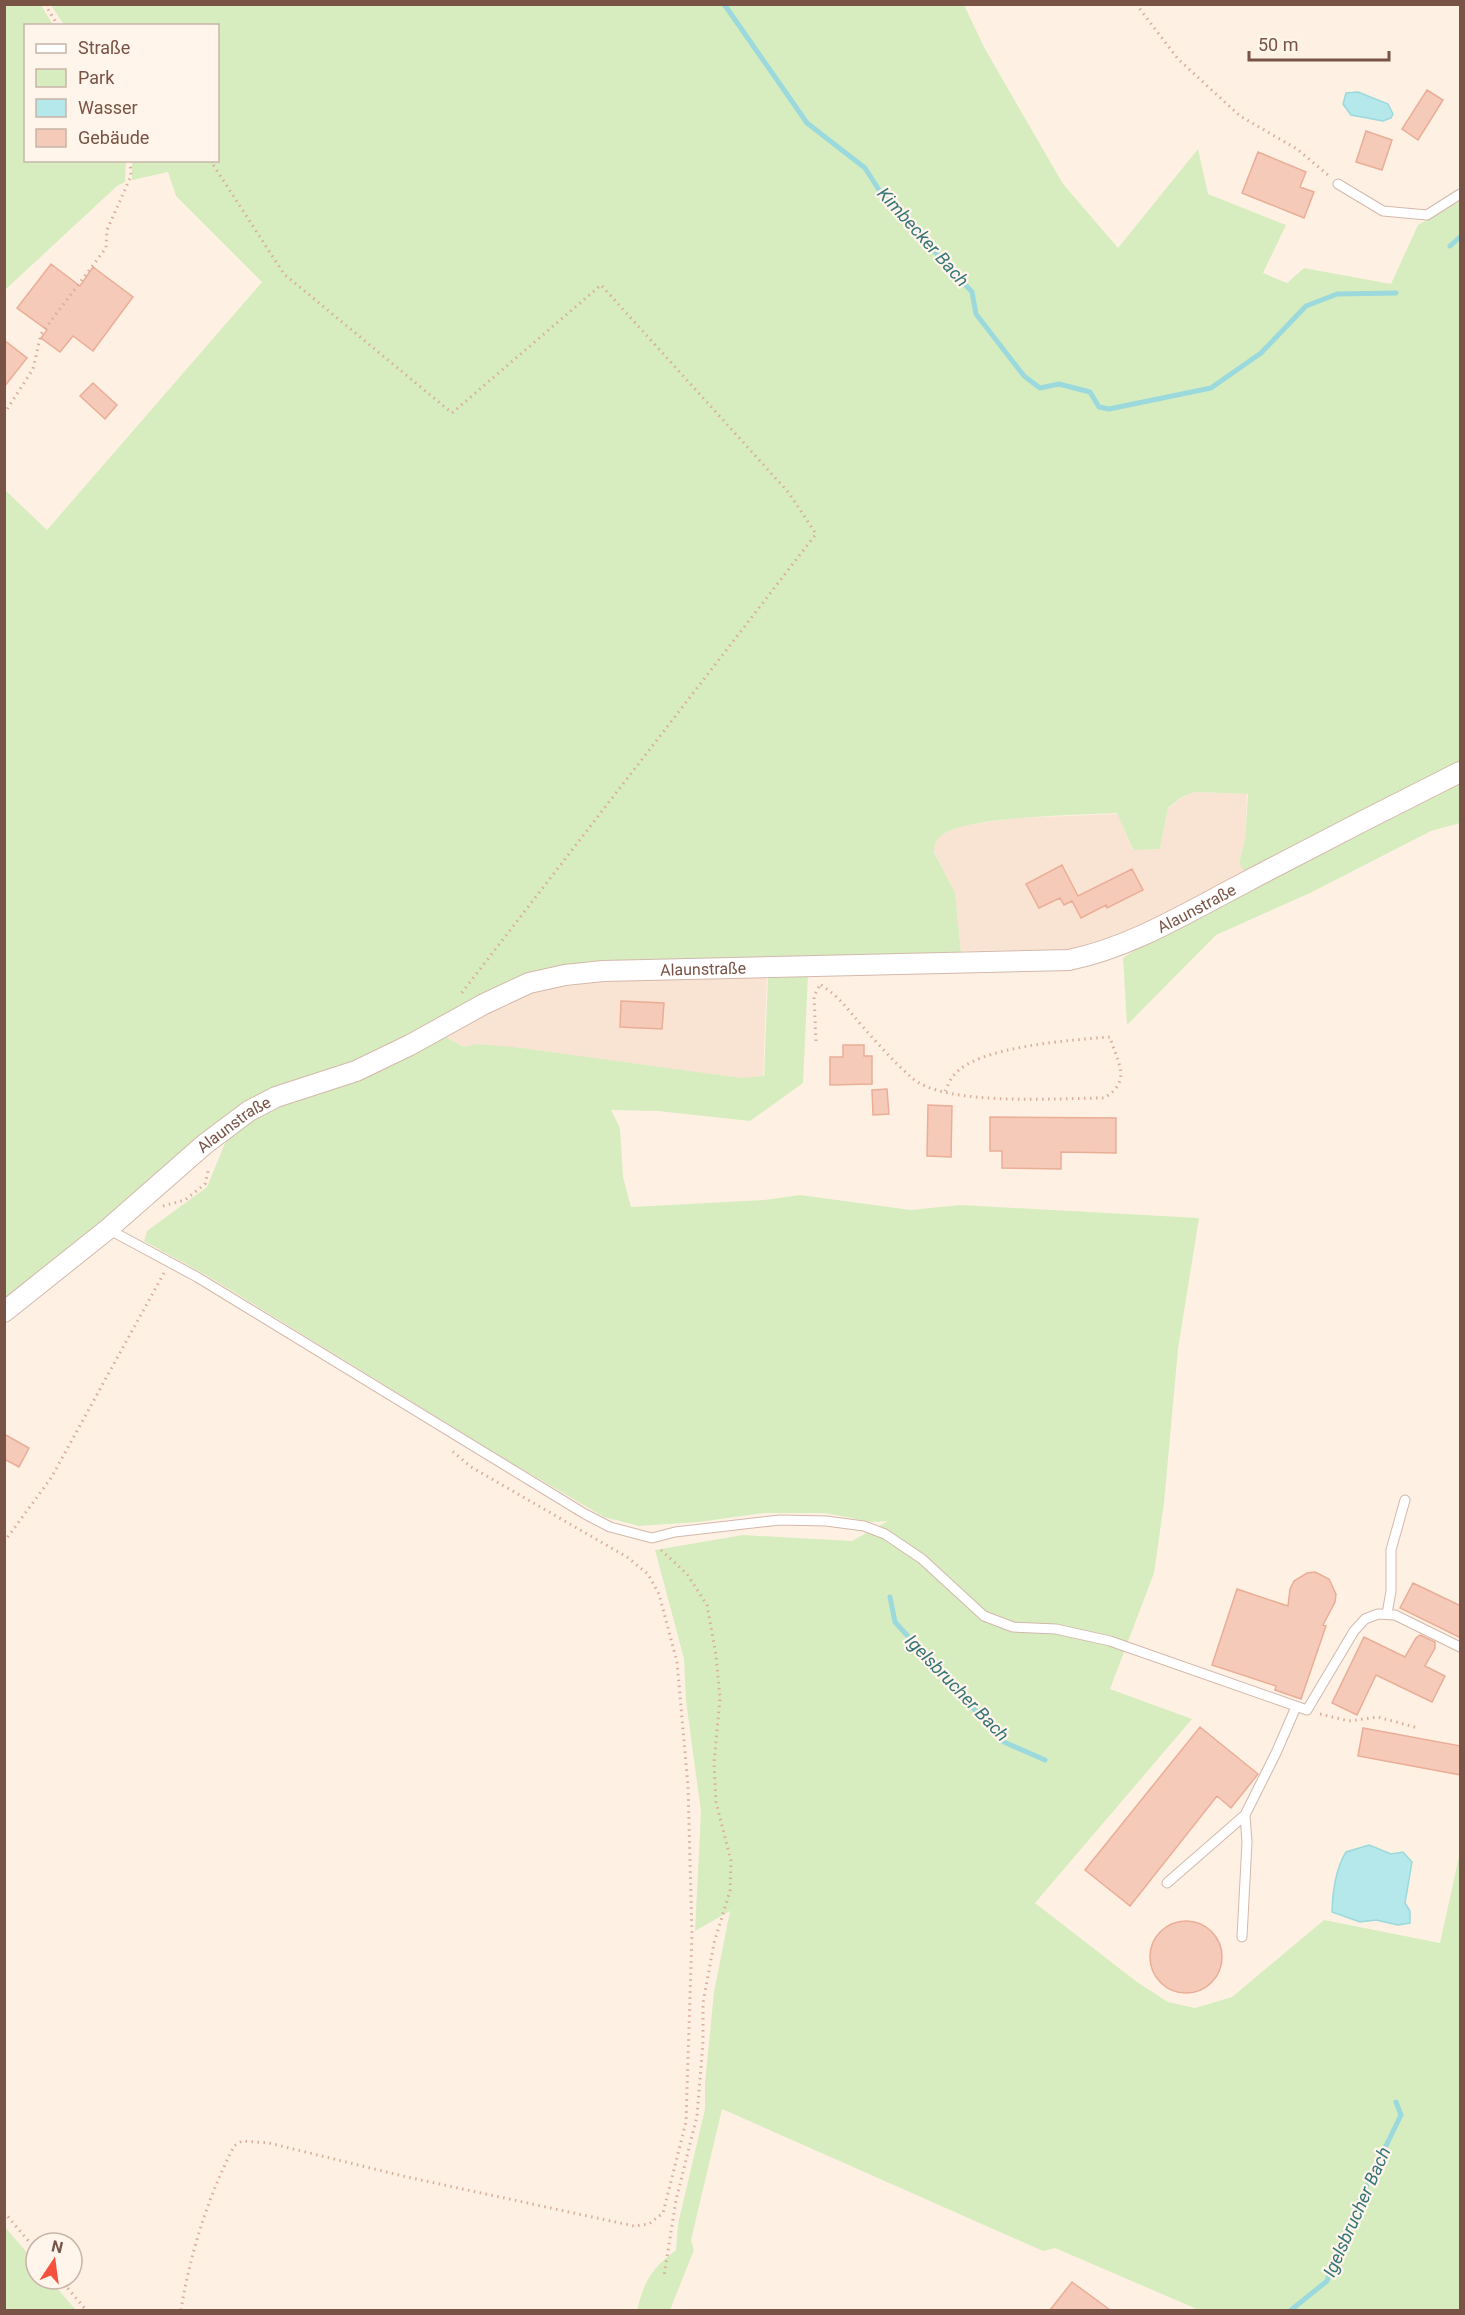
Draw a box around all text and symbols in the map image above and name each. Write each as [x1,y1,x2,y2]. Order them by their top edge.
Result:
legend [24,24,219,162]
scale bar [1249,24,1388,62]
text: 50 m [1258,34,1298,55]
text: Straße [78,37,130,58]
text: Park [78,67,115,88]
text: Wasser [78,97,138,118]
text: Gebäude [78,127,149,148]
water label: Kimbecker Bach [873,183,973,291]
street label: Alaunstraße [1154,880,1239,937]
street label: Alaunstraße [660,959,746,980]
street label: Alaunstraße [193,1092,274,1157]
water label: Igelsbrucher Bach [901,1630,1014,1745]
water label: Igelsbrucher Bach [1318,2144,1395,2280]
north arrow [24,2231,84,2291]
text: N [50,2236,65,2257]

